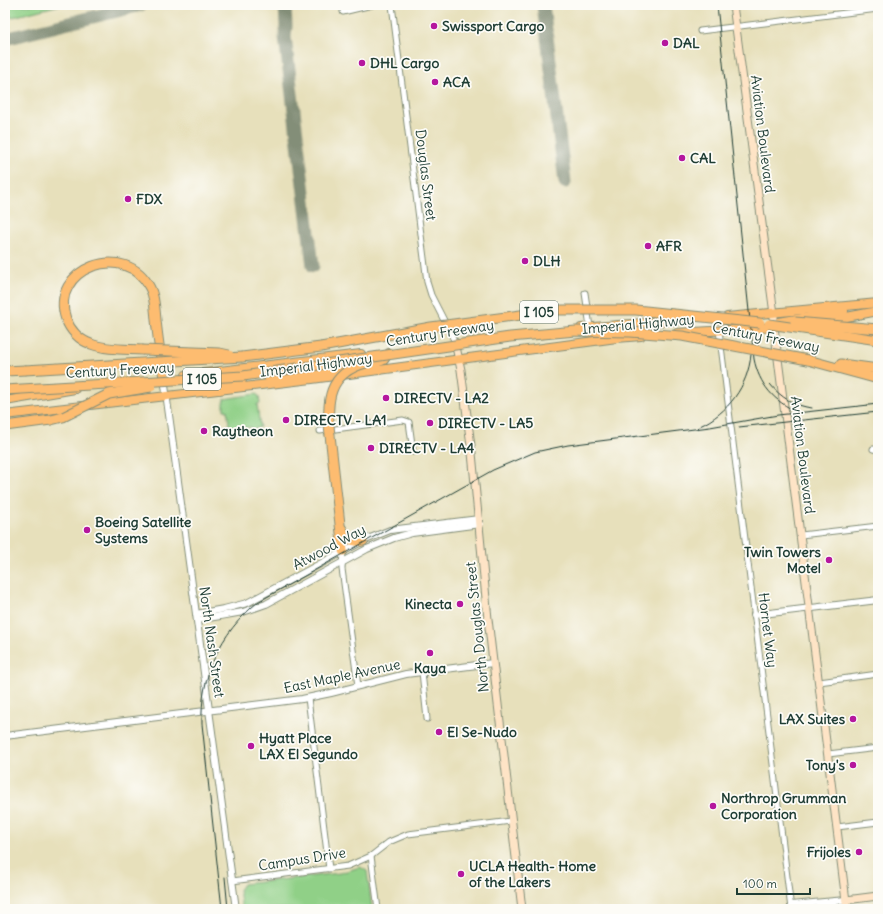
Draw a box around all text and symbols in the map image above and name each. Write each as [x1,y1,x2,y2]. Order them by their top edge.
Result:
place label: Swissport Cargo [442,17,545,35]
marker: Swissport Cargo [429,21,439,31]
place label: DAL [673,34,700,52]
marker: DAL [660,38,670,48]
place label: DHL Cargo [370,54,439,72]
marker: DHL Cargo [357,58,367,68]
place label: ACA [443,73,470,91]
street label: Aviation Boulevard [747,74,779,194]
marker: ACA [430,77,440,87]
street label: Douglas Street [411,128,441,222]
place label: CAL [690,149,716,167]
marker: CAL [677,153,687,163]
place label: FDX [136,190,162,208]
marker: FDX [123,194,133,204]
place label: AFR [656,237,682,255]
marker: AFR [643,241,653,251]
place label: DLH [533,252,561,270]
marker: DLH [520,256,530,266]
road number: I 105 [520,301,558,323]
street label: Imperial Highway [581,310,695,338]
street label: Century Freeway [385,316,495,350]
street label: Century Freeway [711,318,821,356]
street label: Imperial Highway [259,349,373,381]
street label: Century Freeway [65,358,175,382]
road number: I 105 [183,368,221,390]
place label: DIRECTV - LA2 [394,389,489,407]
marker: DIRECTV - LA2 [381,393,391,403]
street label: Aviation Boulevard [787,395,819,515]
place label: DIRECTV - LA1 [294,411,387,429]
place label: DIRECTV - LA5 [438,414,533,432]
marker: DIRECTV - LA1 [281,415,291,425]
marker: DIRECTV - LA5 [425,418,435,428]
place label: Raytheon [212,422,273,440]
marker: Raytheon [199,426,209,436]
place label: DIRECTV - LA4 [379,439,474,457]
marker: DIRECTV - LA4 [366,443,376,453]
place label: Boeing Satellite Systems [95,513,192,547]
street label: Atwood Way [289,520,369,574]
marker: Boeing Satellite Systems [82,525,92,535]
place label: Twin Towers Motel [744,543,822,577]
marker: Twin Towers Motel [824,555,834,565]
street label: North Douglas Street [461,561,493,693]
street label: North Nash Street [195,585,229,699]
street label: Hornet Way [754,591,782,669]
place label: Kinecta [405,595,452,613]
marker: Kinecta [455,599,465,609]
marker: Kaya [425,648,435,658]
street label: East Maple Avenue [282,655,402,697]
place label: Kaya [414,659,446,677]
place label: LAX Suites [779,710,846,728]
marker: LAX Suites [848,714,858,724]
place label: El Se-Nudo [447,723,517,741]
marker: El Se-Nudo [434,727,444,737]
place label: Hyatt Place LAX El Segundo [259,729,358,763]
marker: Hyatt Place LAX El Segundo [246,741,256,751]
place label: Tony's [806,756,846,774]
marker: Tony's [848,760,858,770]
place label: Northrop Grumman Corporation [721,789,846,823]
marker: Northrop Grumman Corporation [708,801,718,811]
street label: Campus Drive [257,843,347,875]
place label: Frijoles [807,843,852,861]
marker: Frijoles [854,847,864,857]
place label: UCLA Health- Home of the Lakers [469,857,597,891]
marker: UCLA Health- Home of the Lakers [456,869,466,879]
scale bar [737,870,810,896]
text: 100 m [743,876,777,891]

